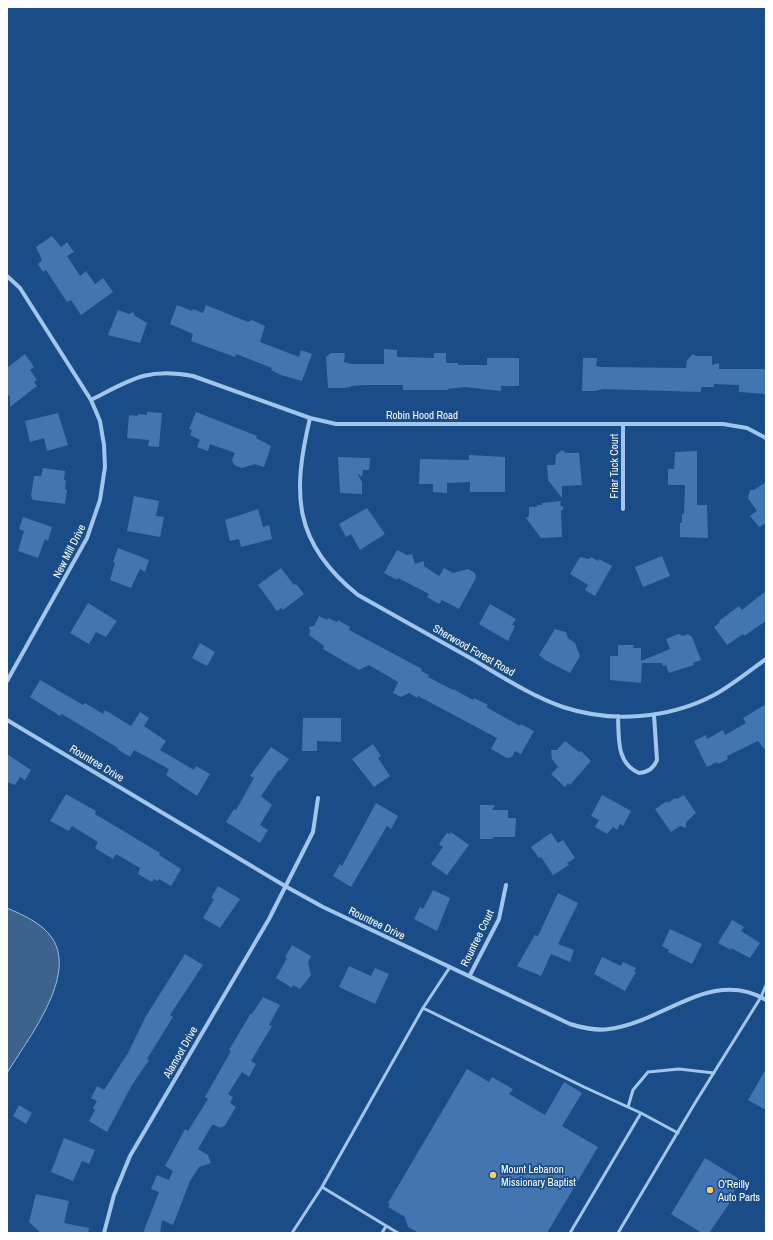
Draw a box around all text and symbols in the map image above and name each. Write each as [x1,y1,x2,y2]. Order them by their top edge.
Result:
street label: Robin Hood Road [386,408,458,422]
street label: Friar Tuck Court [607,433,621,498]
street label: New Mill Drive [49,522,89,580]
street label: Sherwood Forest Road [431,621,517,679]
street label: Rountree Drive [67,741,127,785]
street label: Rountree Drive [346,903,408,943]
street label: Rountree Court [457,907,497,969]
street label: Alamoot Drive [159,1024,200,1081]
place label: Mount Lebanon Missionary Baptist [501,1162,576,1189]
marker: Mount Lebanon Missionary Baptist [488,1170,498,1180]
place label: O'Reilly Auto Parts [717,1177,761,1204]
marker: O'Reilly Auto Parts [705,1185,715,1195]

